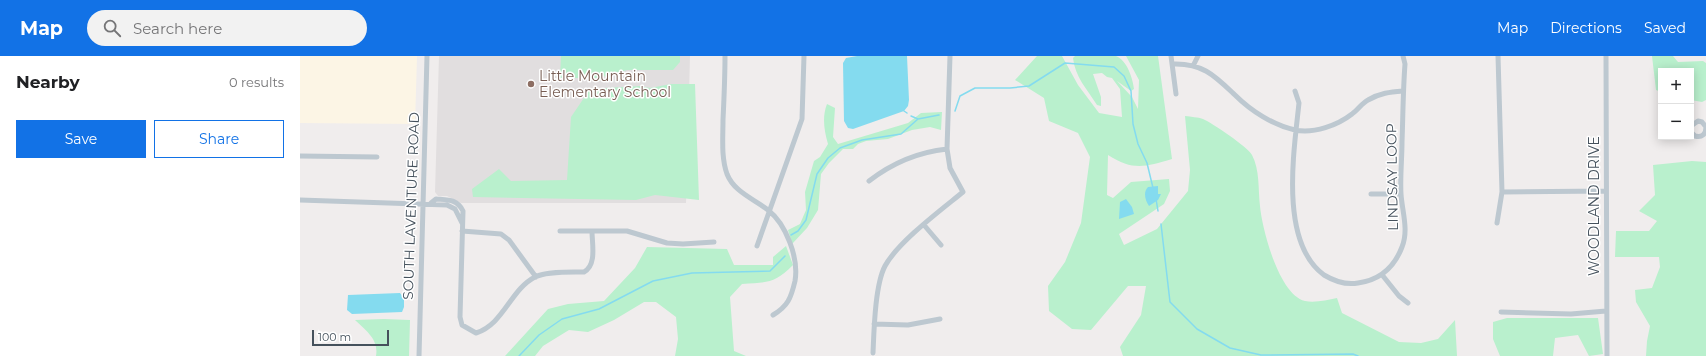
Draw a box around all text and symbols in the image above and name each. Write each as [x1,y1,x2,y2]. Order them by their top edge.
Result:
search box [87,10,367,46]
text: Map [20,17,63,40]
icon: search [101,17,123,39]
text: Search here [133,19,222,38]
text: Map [1497,19,1528,37]
text: Directions [1550,19,1622,37]
text: Saved [1644,19,1686,37]
place label: Little Mountain Elementary School [539,67,671,101]
map controls [1658,68,1694,140]
button: + [1658,68,1694,104]
text: Nearby [16,72,80,92]
text: 0 results [229,74,284,90]
marker: Little Mountain Elementary School [526,79,536,89]
button: − [1658,104,1694,140]
street label: SOUTH LAVENTURE ROAD [399,112,423,300]
button: Save [16,120,146,158]
button: Share [154,120,284,158]
street label: LINDSAY LOOP [1382,123,1402,231]
street label: WOODLAND DRIVE [1585,136,1603,276]
scale bar [312,328,389,347]
text: 100 m [318,330,351,344]

